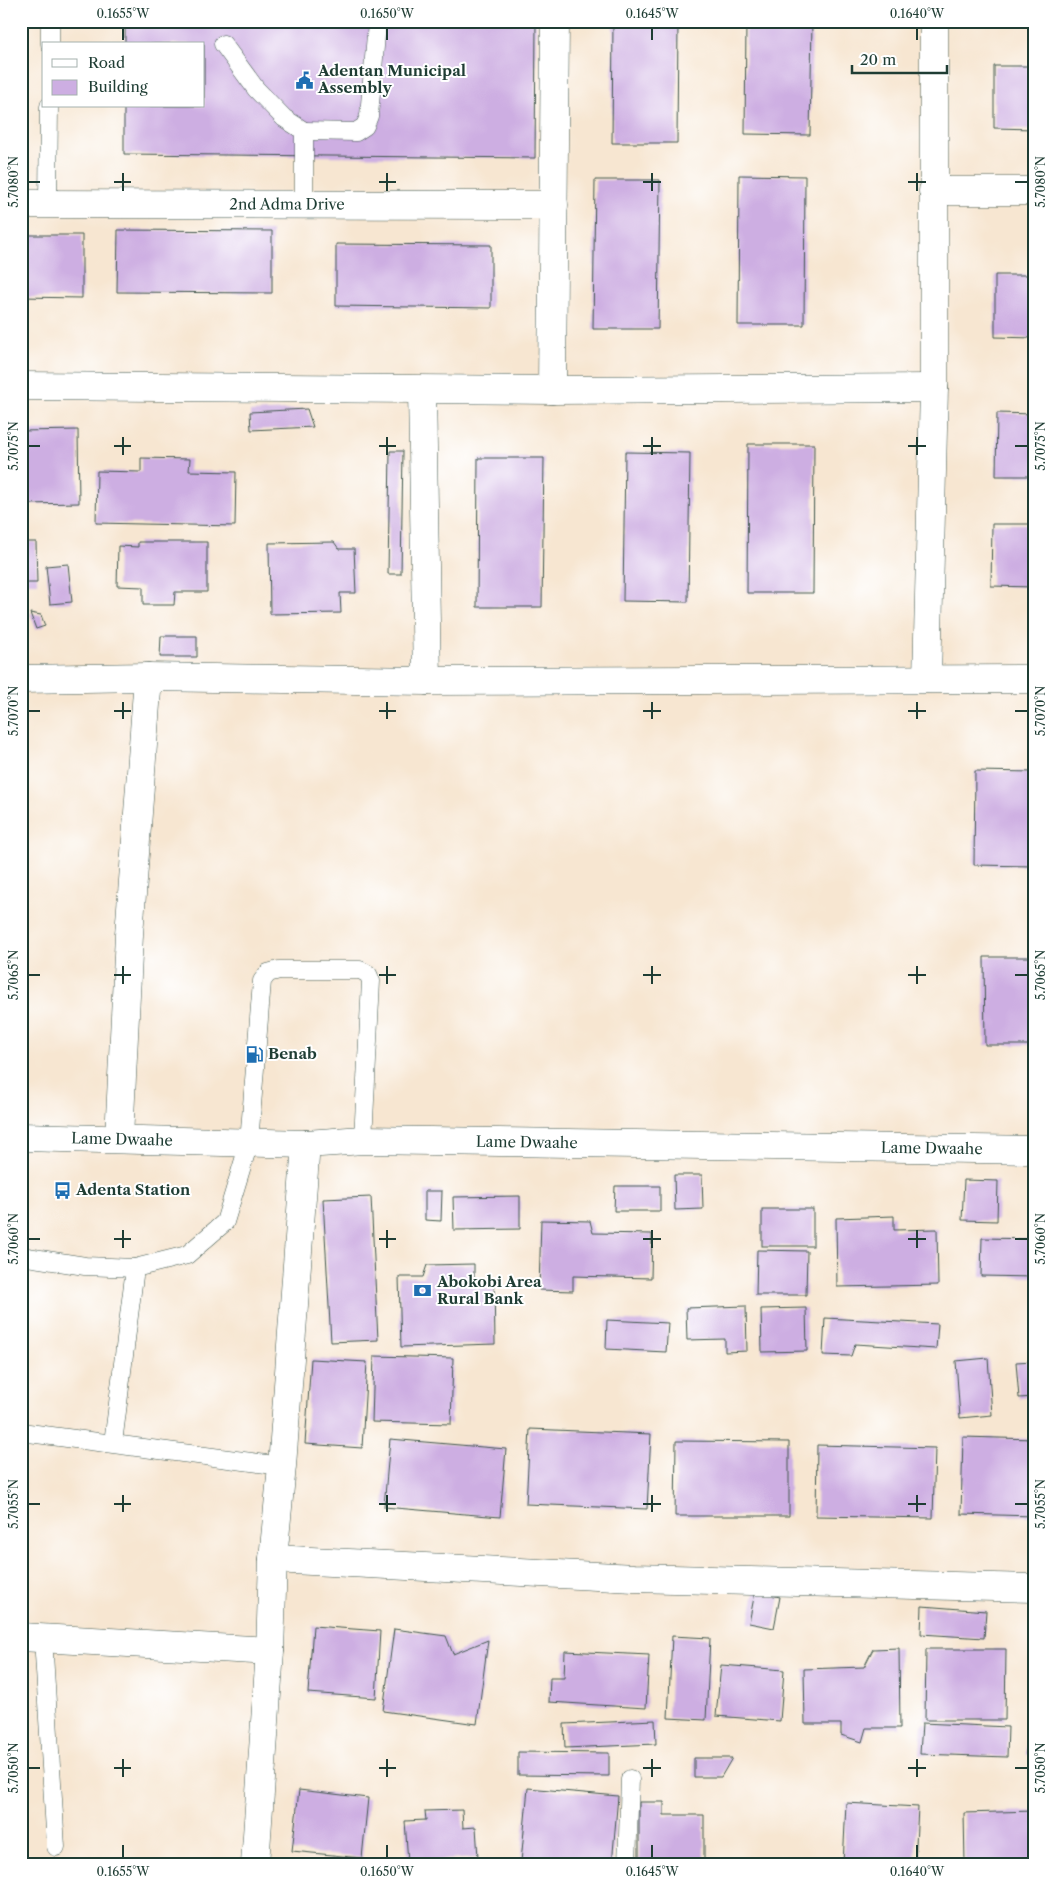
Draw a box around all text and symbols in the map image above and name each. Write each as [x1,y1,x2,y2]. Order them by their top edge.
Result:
text: 0.1655°W [97,6,150,21]
text: 0.1650°W [360,6,415,21]
text: 0.1645°W [625,6,679,21]
text: 0.1640°W [890,6,945,21]
legend [42,42,205,108]
scale bar [852,42,948,74]
text: 20 m [860,50,896,69]
text: Road [88,53,125,72]
place label: Adentan Municipal Assembly [317,61,466,97]
public building icon: Adentan Municipal Assembly [294,70,314,90]
text: Building [88,77,148,96]
text: 5.7080°N [6,156,21,208]
text: 5.7080°N [1033,156,1048,208]
street label: 2nd Adma Drive [229,194,345,214]
text: 5.7075°N [6,421,21,471]
text: 5.7075°N [1033,421,1048,471]
text: 5.7070°N [6,686,21,736]
text: 5.7070°N [1033,686,1048,736]
text: 5.7065°N [6,950,21,1000]
text: 5.7065°N [1033,950,1048,1000]
fuel station icon: Benab [244,1044,264,1064]
place label: Benab [268,1044,317,1063]
street label: Lame Dwaahe [71,1128,173,1150]
street label: Lame Dwaahe [476,1132,578,1152]
street label: Lame Dwaahe [881,1138,983,1158]
bus stop icon: Adenta Station [52,1180,72,1200]
place label: Adenta Station [75,1180,191,1199]
text: 5.7060°N [6,1213,21,1265]
text: 5.7060°N [1033,1213,1048,1265]
place label: Abokobi Area Rural Bank [436,1272,542,1308]
bank icon: Abokobi Area Rural Bank [413,1281,433,1301]
text: 5.7055°N [6,1479,21,1529]
text: 5.7055°N [1033,1479,1048,1529]
text: 5.7050°N [6,1742,21,1794]
text: 5.7050°N [1033,1742,1048,1794]
text: 0.1655°W [97,1864,150,1879]
text: 0.1650°W [360,1864,415,1879]
text: 0.1645°W [625,1864,679,1879]
text: 0.1640°W [890,1864,945,1879]

